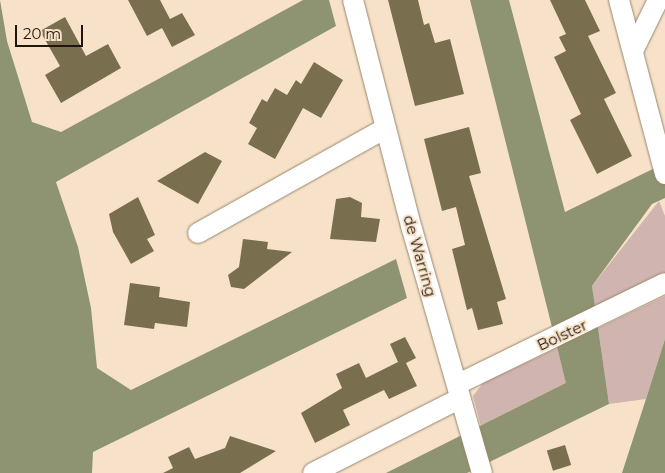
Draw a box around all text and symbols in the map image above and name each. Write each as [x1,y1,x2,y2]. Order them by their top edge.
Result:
scale bar [18,15,85,47]
text: 20 m [23,24,61,43]
street label: de Warring [400,213,440,299]
street label: Bolster [534,316,590,354]

